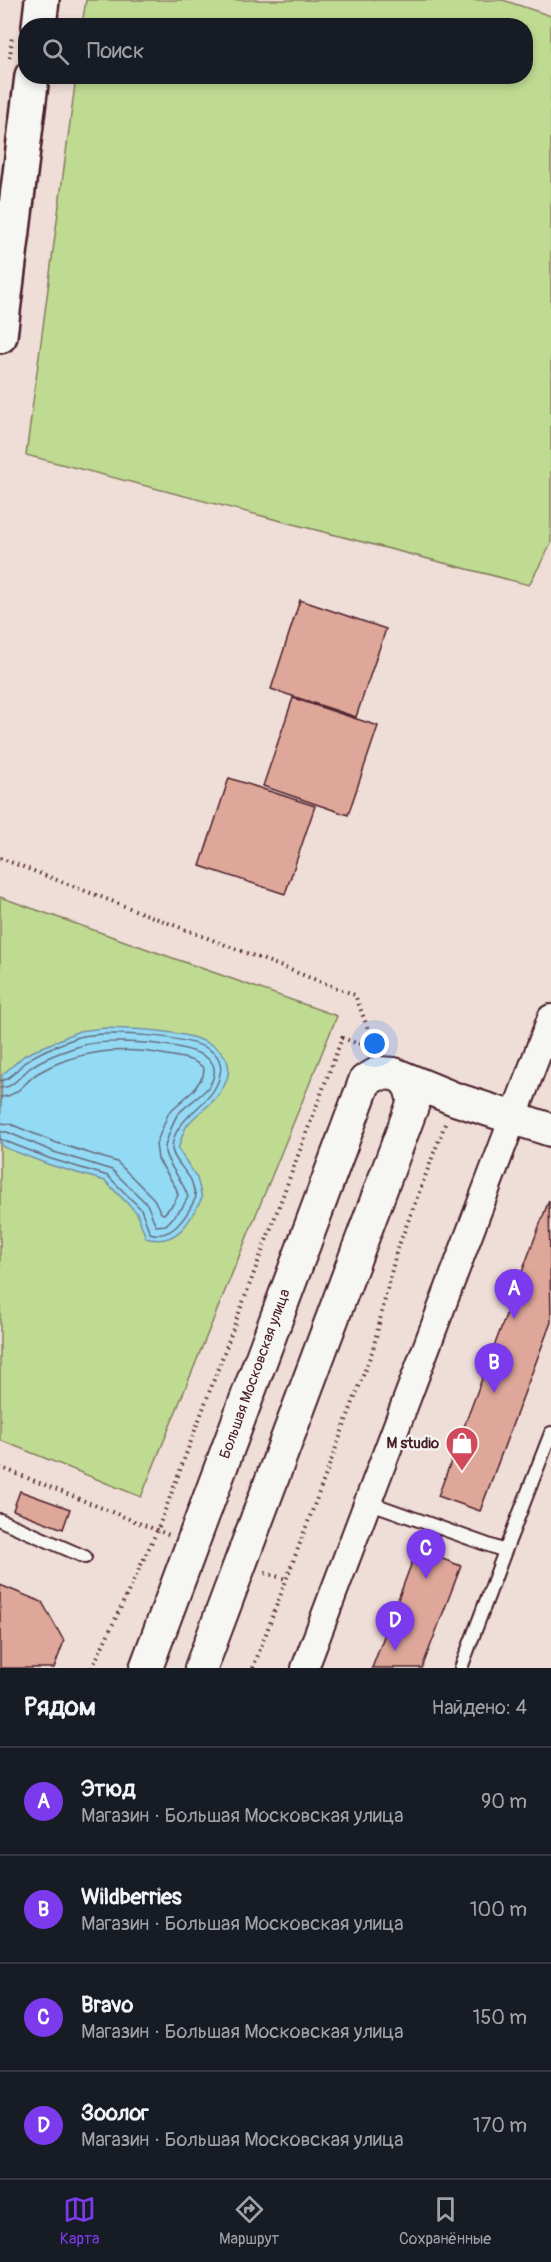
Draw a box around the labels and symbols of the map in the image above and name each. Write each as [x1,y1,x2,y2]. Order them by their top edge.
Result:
your location [360,1029,389,1058]
pin: A [494,1270,534,1319]
street label: Большая Московская улица [215,1286,295,1462]
pin: B [474,1344,514,1393]
shop icon: M studio [444,1425,480,1472]
place label: M studio [387,1434,439,1453]
pin: C [406,1530,446,1579]
pin: D [376,1602,414,1651]

